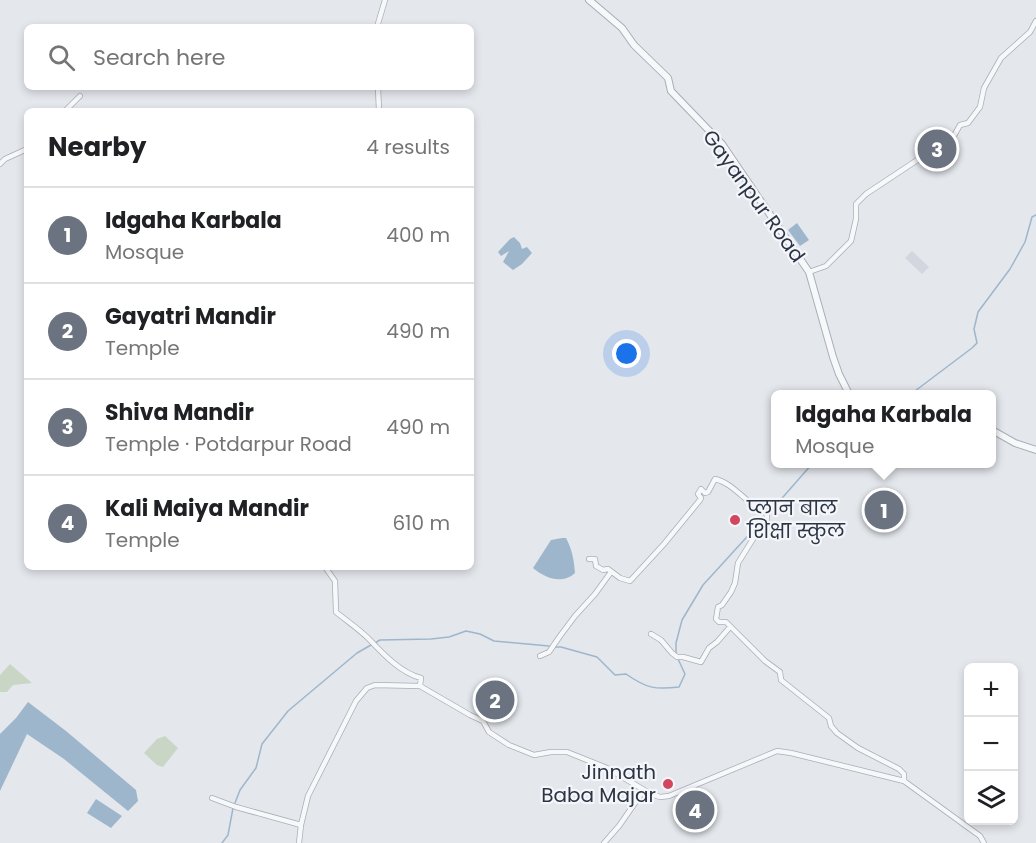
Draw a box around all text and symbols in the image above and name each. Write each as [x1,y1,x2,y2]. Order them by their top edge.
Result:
search box [24,24,474,90]
icon: search [45,41,78,74]
text: Search here [93,42,226,73]
street label: Gayanpur Road [696,124,812,268]
pin: 3 [918,126,956,172]
text: Nearby [48,129,146,165]
text: 4 results [366,133,450,161]
text: Idgaha Karbala [105,205,282,236]
text: 1 [64,221,71,249]
text: 400 m [386,221,450,249]
text: Mosque [105,238,184,266]
text: Gayatri Mandir [105,301,276,332]
text: 2 [62,317,73,345]
text: 490 m [386,317,450,345]
text: Temple [105,334,180,362]
your location [612,339,641,368]
popup [771,390,996,468]
text: Shiva Mandir [105,397,254,428]
text: Idgaha Karbala [795,399,972,430]
text: 3 [61,413,74,441]
text: 490 m [386,413,450,441]
text: Temple · Potdarpur Road [105,430,352,458]
text: Mosque [795,432,874,460]
pin: 1 [864,488,904,532]
text: Kali Maiya Mandir [105,493,309,524]
place label: प्लान बाल शिक्षा स्कुल [746,494,846,545]
text: 4 [61,509,74,537]
text: 610 m [392,509,450,537]
marker: प्लान बाल शिक्षा स्कुल [728,513,742,527]
text: Temple [105,526,180,554]
map controls [964,663,1018,825]
button: + [964,663,1018,717]
pin: 2 [476,678,514,722]
button: − [964,717,1018,771]
place label: Jinnath Baba Majar [541,758,656,809]
button: layers [964,771,1018,825]
marker: Jinnath Baba Majar [661,777,675,791]
pin: 4 [676,788,714,832]

